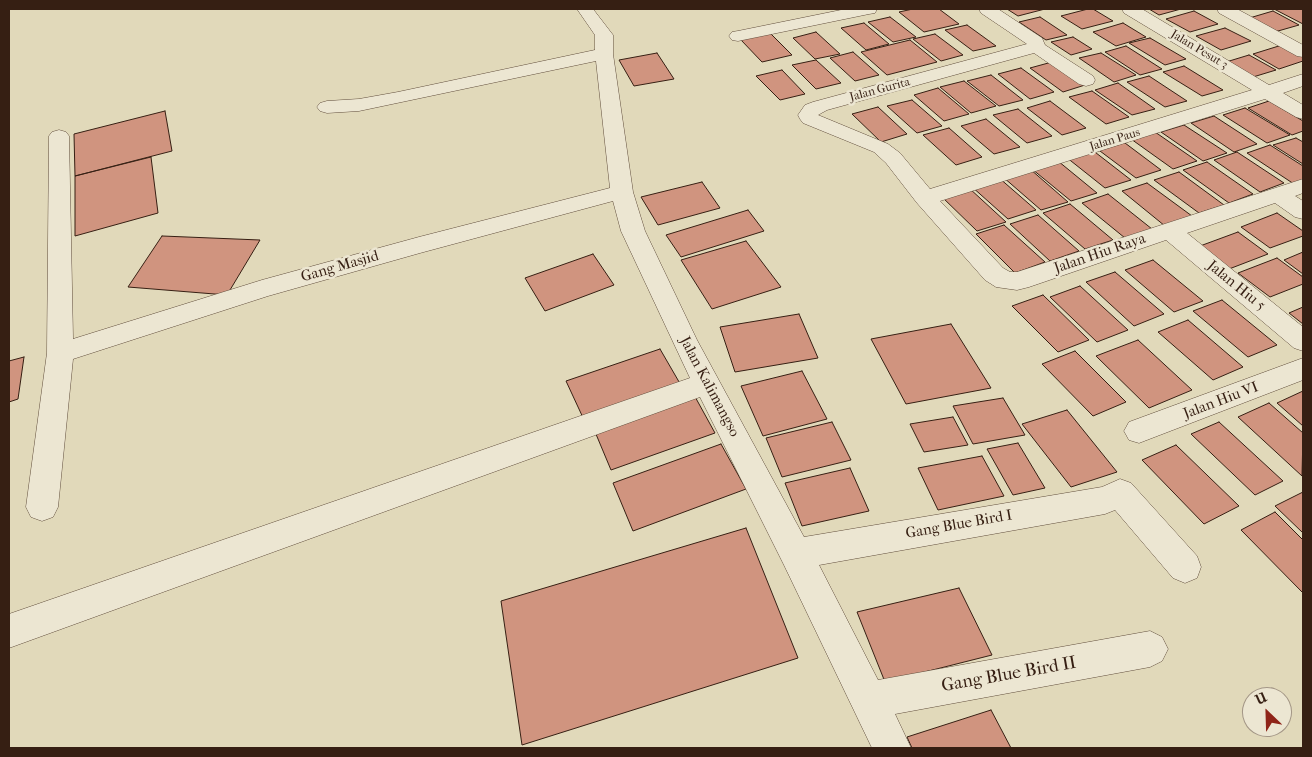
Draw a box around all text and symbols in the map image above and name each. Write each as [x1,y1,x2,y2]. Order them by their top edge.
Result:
street label: Jalan Pesut 3 [1168,27,1230,73]
street label: Jalan Gurita [848,75,912,105]
street label: Jalan Paus [1088,126,1142,154]
street label: Jalan Hiu Raya [1052,230,1148,278]
street label: Gang Masjid [299,247,381,287]
street label: Jalan Hiu 5 [1203,257,1269,315]
street label: Jalan Kalimangso [675,334,743,440]
street label: Jalan Hiu VI [1181,378,1261,424]
street label: Gang Blue Bird I [904,507,1014,543]
street label: Gang Blue Bird II [940,653,1078,697]
north arrow [1242,687,1292,737]
text: U [1253,689,1270,709]

